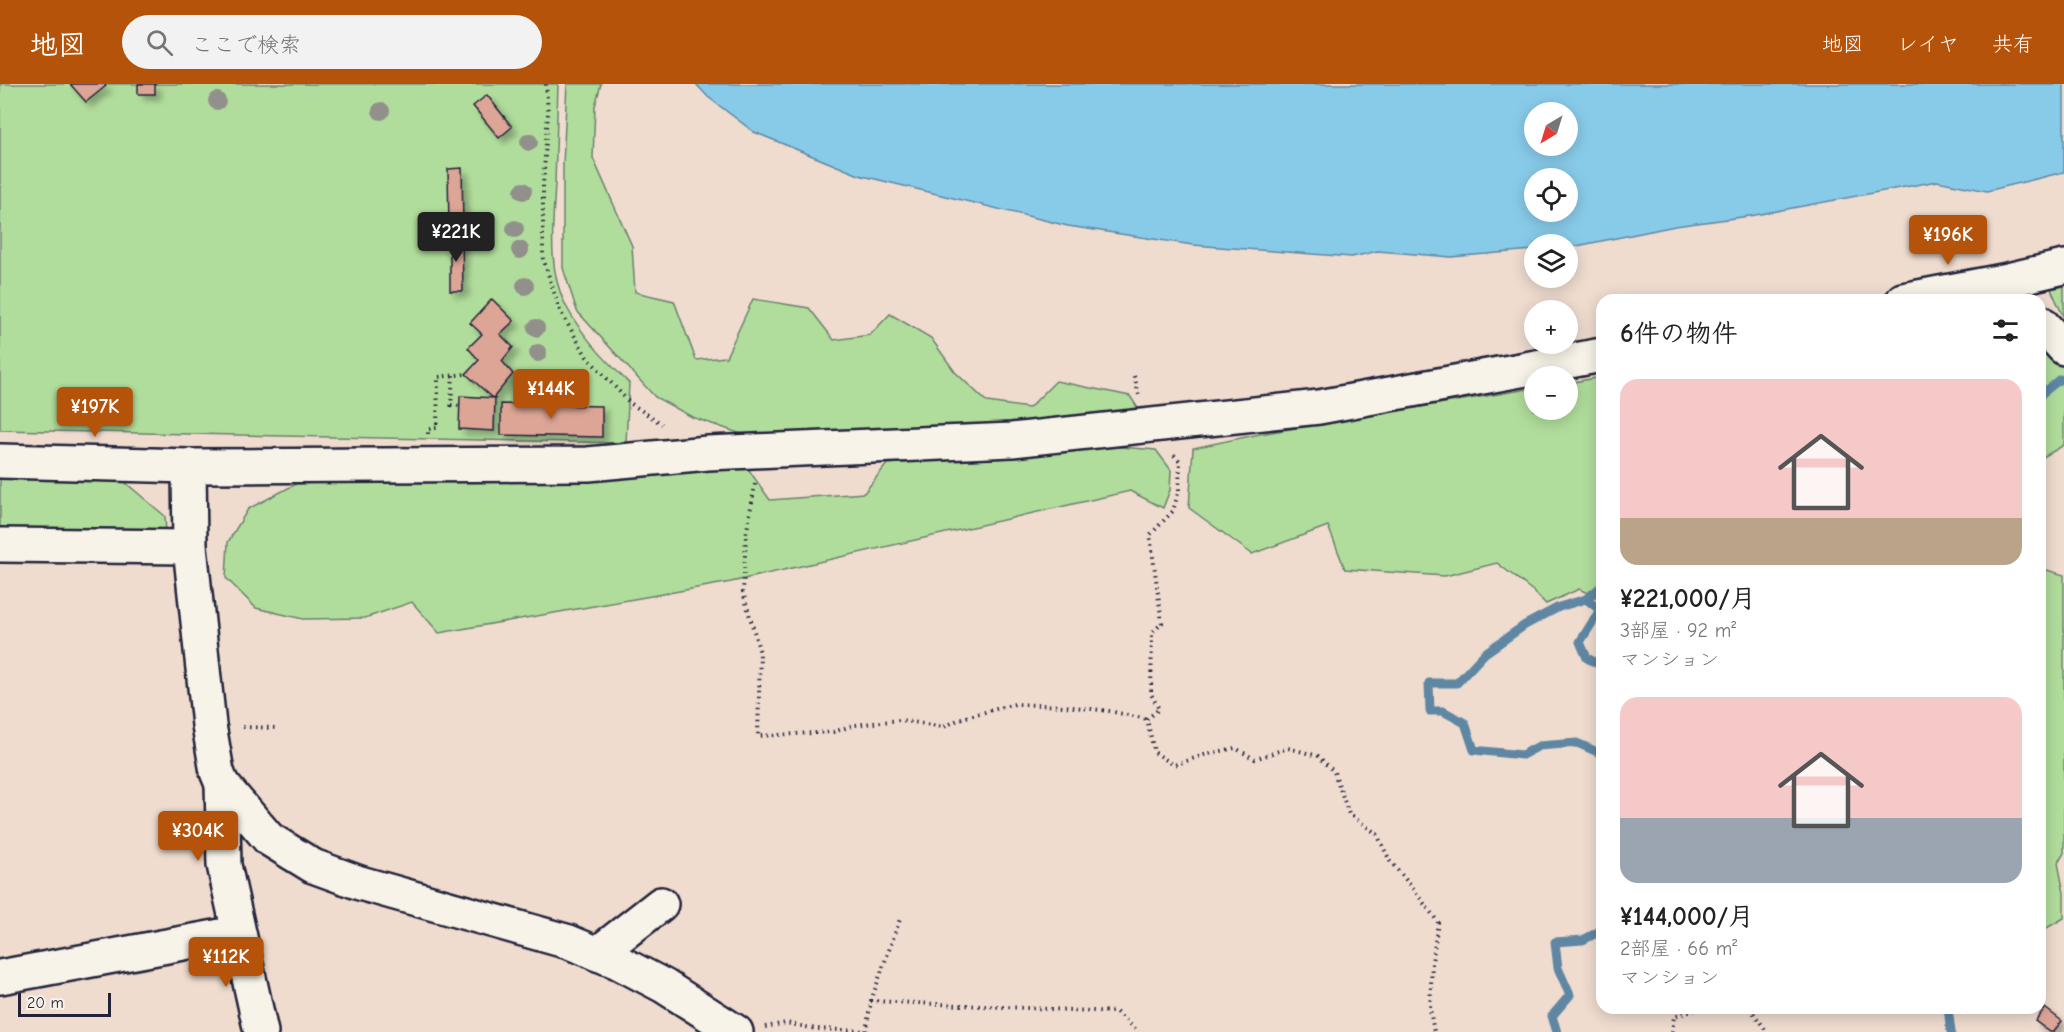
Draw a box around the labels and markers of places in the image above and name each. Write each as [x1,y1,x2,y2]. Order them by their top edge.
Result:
pin: ¥221K [414,212,498,263]
pin: ¥196K [1906,215,1990,266]
pin: ¥144K [509,369,593,420]
pin: ¥197K [53,387,137,438]
pin: ¥304K [156,811,240,862]
pin: ¥112K [184,937,268,988]

